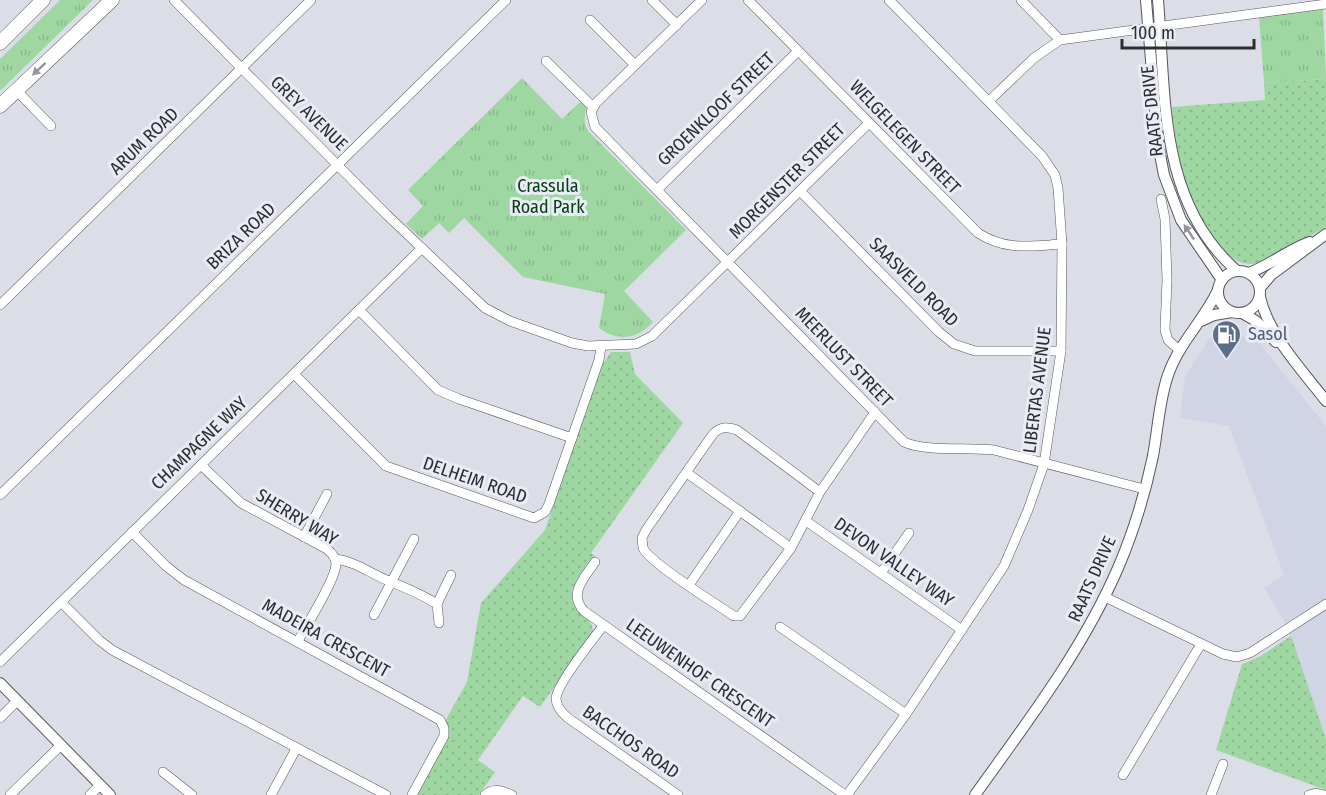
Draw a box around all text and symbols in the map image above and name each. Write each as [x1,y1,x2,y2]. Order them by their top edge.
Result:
scale bar [1122,12,1254,50]
text: 100 m [1131,22,1175,44]
street label: GROENKLOOF STREET [653,47,779,170]
one-way arrow [32,61,46,75]
street label: RAATS DRIVE [1136,64,1168,158]
street label: GREY AVENUE [266,71,352,155]
street label: WELGELEGEN STREET [845,75,965,199]
street label: ARUM ROAD [105,103,183,179]
street label: MORGENSTER STREET [725,118,850,243]
park label: Crassula Road Park [511,175,585,218]
street label: BRIZA ROAD [202,198,280,274]
one-way arrow [1183,224,1195,240]
street label: SAASVELD ROAD [865,233,963,331]
street label: MEERLUST STREET [791,302,898,412]
fuel station icon: Sasol [1211,318,1243,360]
place label: Sasol [1248,323,1288,345]
street label: LIBERTAS AVENUE [1018,326,1056,454]
street label: CHAMPAGNE WAY [146,392,252,494]
street label: DELHEIM ROAD [420,452,530,508]
street label: SHERRY WAY [252,484,342,550]
street label: DEVON VALLEY WAY [830,512,958,612]
street label: RAATS DRIVE [1063,533,1121,625]
street label: MADEIRA CRESCENT [258,594,394,682]
street label: LEEUWENHOF CRESCENT [622,614,779,733]
street label: BACCHOS ROAD [578,701,684,783]

